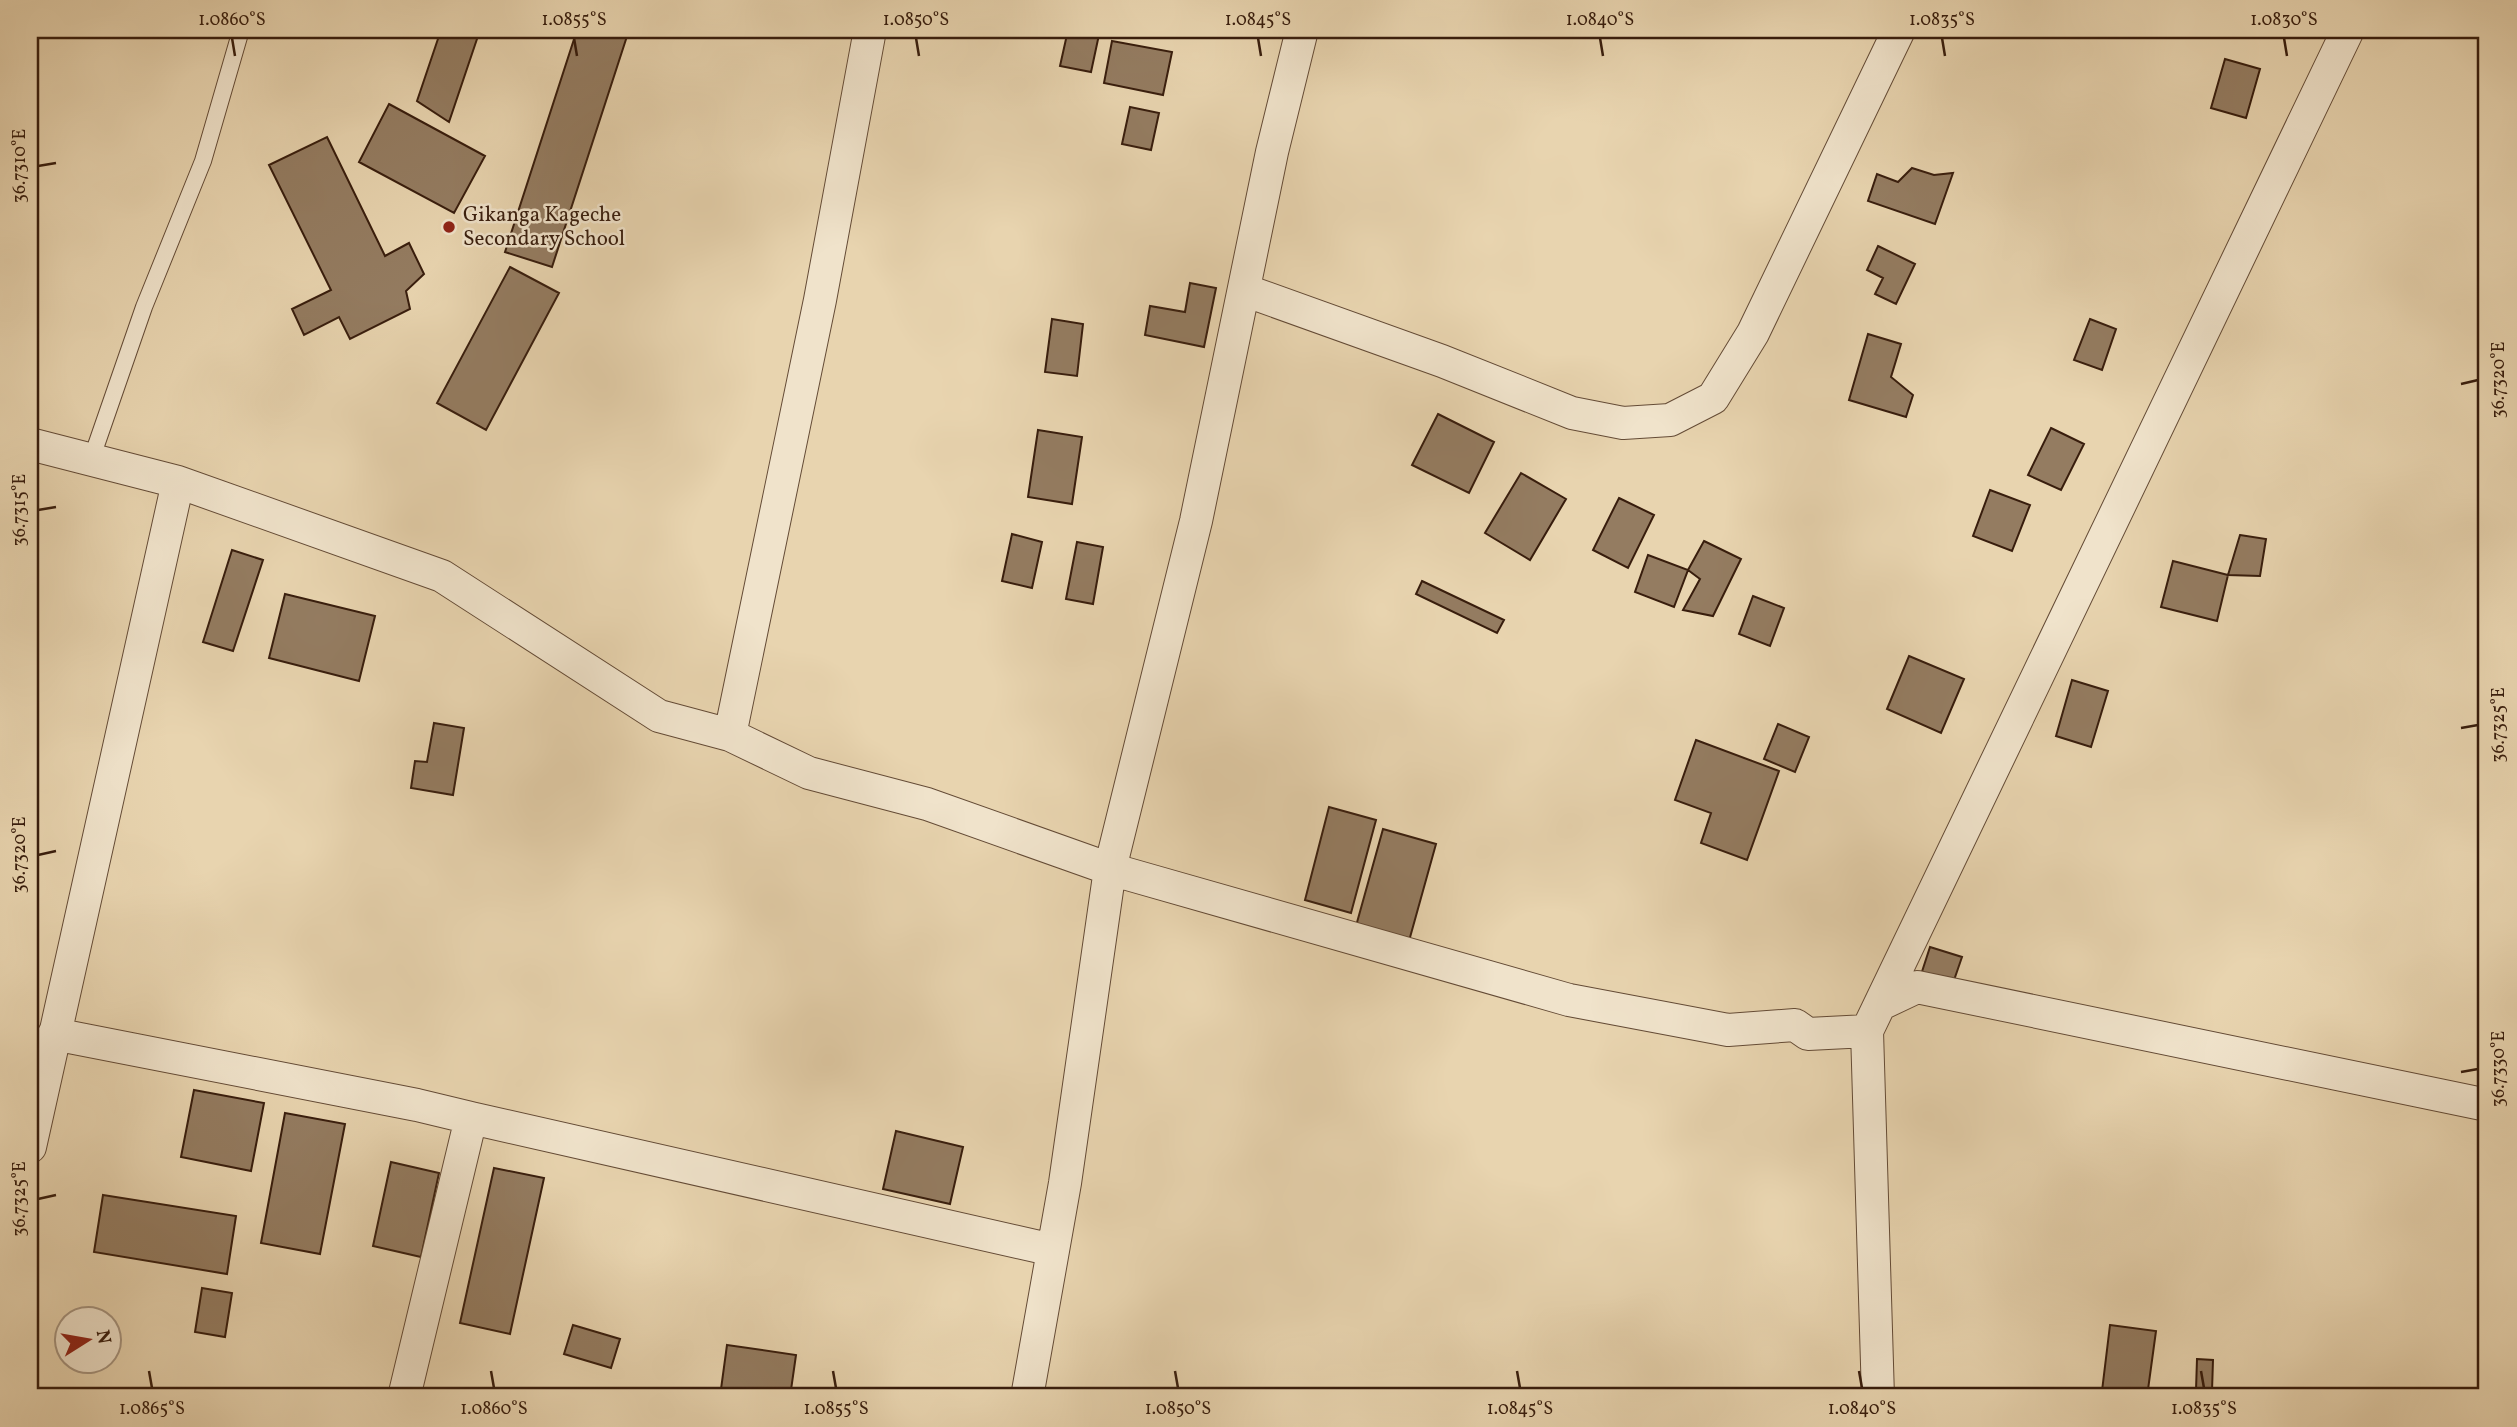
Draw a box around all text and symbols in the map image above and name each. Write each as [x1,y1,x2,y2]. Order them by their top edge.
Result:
text: 1.0860°S [198,8,266,33]
text: 1.0855°S [541,8,607,33]
text: 1.0850°S [883,8,949,33]
text: 1.0845°S [1225,8,1291,33]
text: 1.0840°S [1566,8,1634,33]
text: 1.0835°S [1909,8,1975,33]
text: 1.0830°S [2250,8,2318,33]
text: 36.7310°E [8,129,33,203]
place label: Gikanga Kageche Secondary School [463,201,625,254]
marker: Gikanga Kageche Secondary School [441,219,457,235]
text: 36.7320°E [2487,341,2512,419]
text: 36.7315°E [8,473,33,546]
text: 36.7325°E [2487,687,2512,763]
text: 36.7320°E [8,816,33,894]
text: 36.7330°E [2487,1031,2512,1107]
text: 36.7325°E [8,1161,33,1237]
north arrow [52,1304,122,1374]
text: N [89,1328,117,1347]
text: 1.0865°S [119,1397,185,1422]
text: 1.0860°S [460,1397,528,1422]
text: 1.0855°S [803,1397,869,1422]
text: 1.0850°S [1145,1397,1211,1422]
text: 1.0845°S [1487,1397,1553,1422]
text: 1.0840°S [1828,1397,1896,1422]
text: 1.0835°S [2171,1397,2237,1422]

